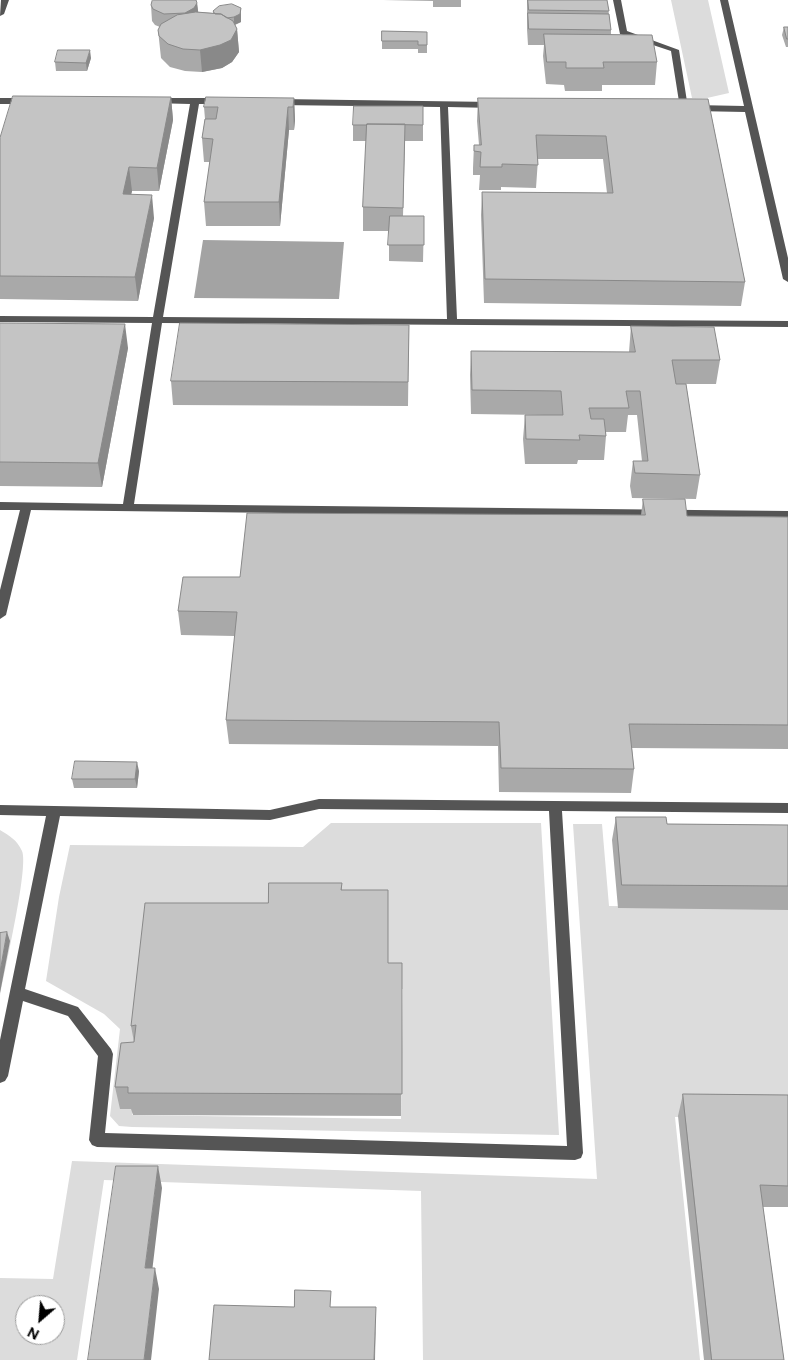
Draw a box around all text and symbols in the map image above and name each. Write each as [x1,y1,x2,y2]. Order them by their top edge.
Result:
north arrow [15,1295,65,1345]
text: N [25,1323,42,1343]

